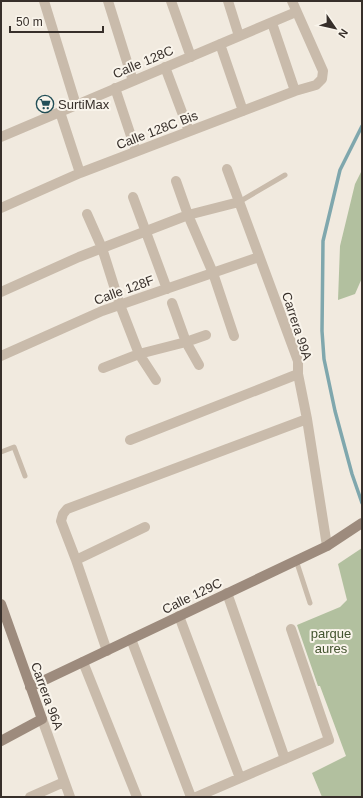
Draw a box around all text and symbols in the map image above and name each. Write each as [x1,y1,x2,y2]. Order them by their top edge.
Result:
scale bar [10,8,103,34]
north arrow [315,8,355,48]
text: 50 m [16,15,43,29]
text: N [336,27,350,40]
street label: Calle 128C [110,43,176,81]
supermarket icon: SurtiMax [35,94,55,114]
place label: SurtiMax [58,97,110,112]
street label: Calle 128C Bis [114,107,200,152]
street label: Calle 128F [92,272,156,308]
street label: Carrera 99A [279,290,315,362]
street label: Calle 129C [160,575,224,617]
park label: parque aures [311,626,351,656]
street label: Carrera 96A [28,660,66,732]

